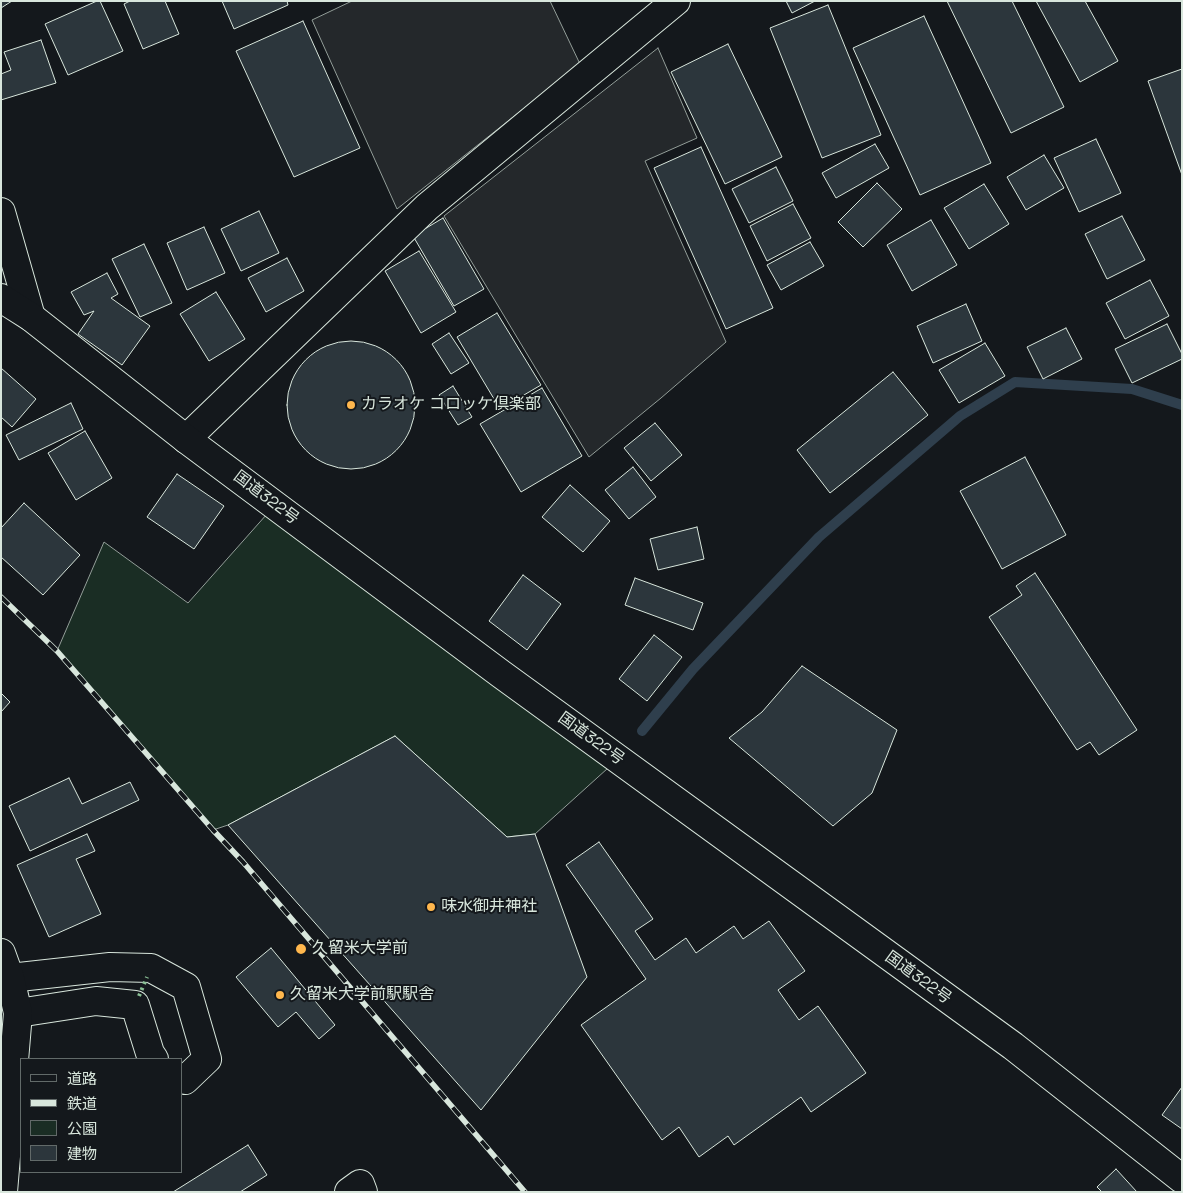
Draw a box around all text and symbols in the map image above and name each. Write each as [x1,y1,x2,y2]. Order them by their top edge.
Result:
place label: カラオケ コロッケ倶楽部 [361,395,541,415]
marker: カラオケ コロッケ倶楽部 [345,399,357,411]
street label: 国道322号 [229,467,303,529]
street label: 国道322号 [554,709,628,769]
place label: 味水御井神社 [441,897,537,917]
marker: 味水御井神社 [425,901,437,913]
place label: 久留米大学前 [312,939,408,959]
marker: 久留米大学前 [294,942,308,956]
street label: 国道322号 [881,948,955,1008]
place label: 久留米大学前駅駅舎 [290,985,434,1005]
marker: 久留米大学前駅駅舎 [274,989,286,1001]
legend [20,1058,182,1173]
text: 道路 [67,1069,97,1088]
text: 鉄道 [67,1094,97,1113]
text: 公園 [67,1119,97,1138]
text: 建物 [67,1144,97,1163]

